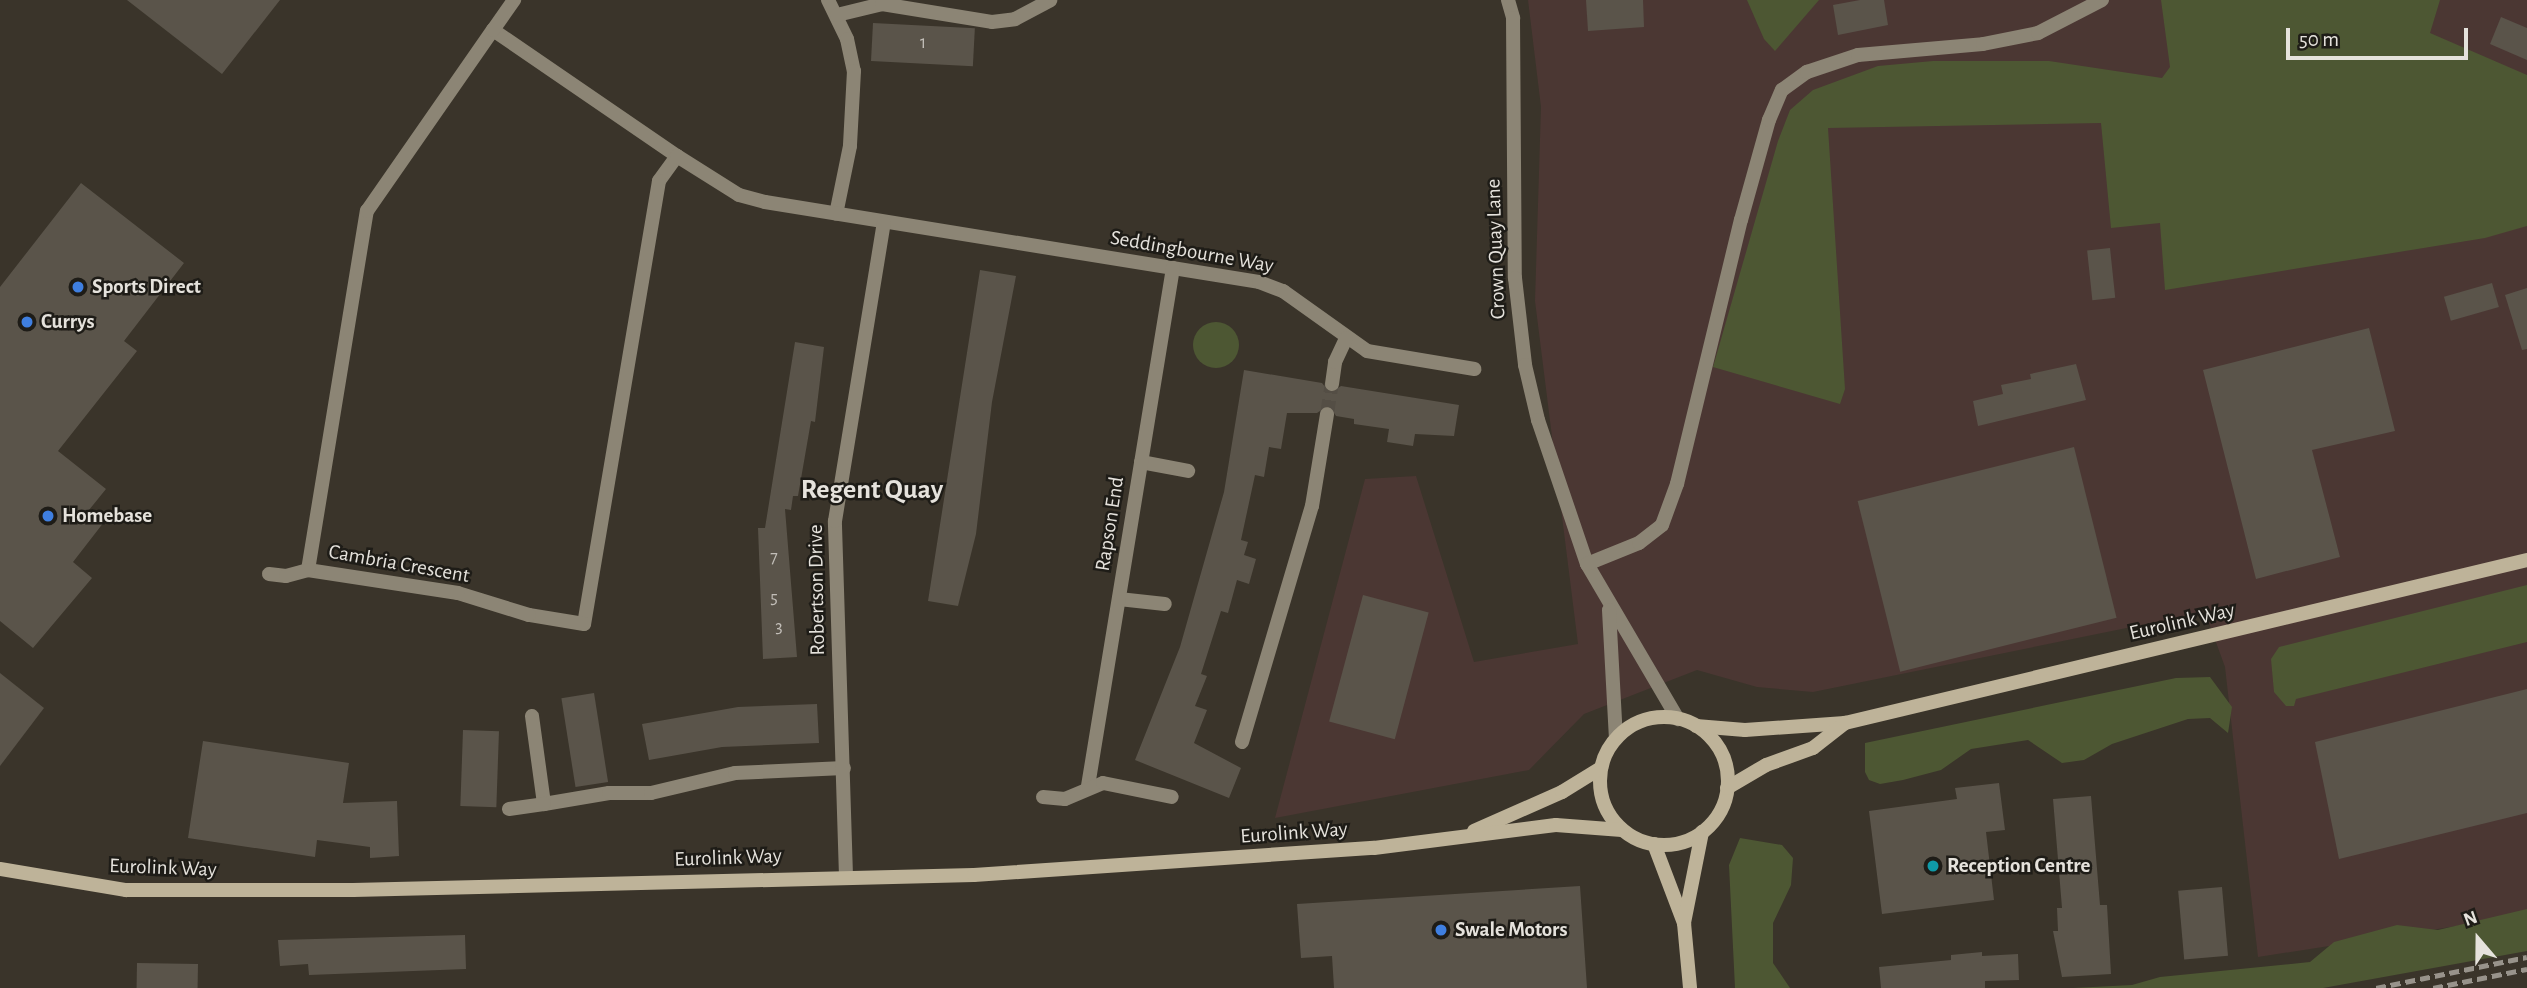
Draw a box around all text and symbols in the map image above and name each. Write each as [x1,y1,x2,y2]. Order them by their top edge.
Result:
scale bar [2289,14,2471,58]
text: 50 m [2299,29,2339,50]
house number: 1 [920,32,926,54]
street label: Crown Quay Lane [1481,178,1511,320]
street label: Seddingbourne Way [1108,225,1276,279]
place label: Sports Direct [92,274,201,300]
marker: Sports Direct [70,279,86,295]
place label: Currys [41,309,95,335]
marker: Currys [19,314,35,330]
district label: Regent Quay [801,473,943,507]
street label: Rapson End [1090,475,1130,573]
place label: Homebase [62,503,152,529]
marker: Homebase [40,508,56,524]
street label: Robertson Drive [803,524,831,656]
street label: Cambria Crescent [326,539,472,589]
house number: 7 [770,547,778,569]
house number: 5 [770,587,778,609]
street label: Eurolink Way [2127,598,2237,646]
house number: 3 [775,616,783,638]
street label: Eurolink Way [1240,817,1348,849]
street label: Eurolink Way [674,844,782,872]
place label: Reception Centre [1947,853,2090,879]
street label: Eurolink Way [109,854,217,882]
marker: Reception Centre [1925,858,1941,874]
north arrow [2443,904,2513,974]
text: N [2461,908,2480,930]
place label: Swale Motors [1455,917,1567,943]
marker: Swale Motors [1433,922,1449,938]

